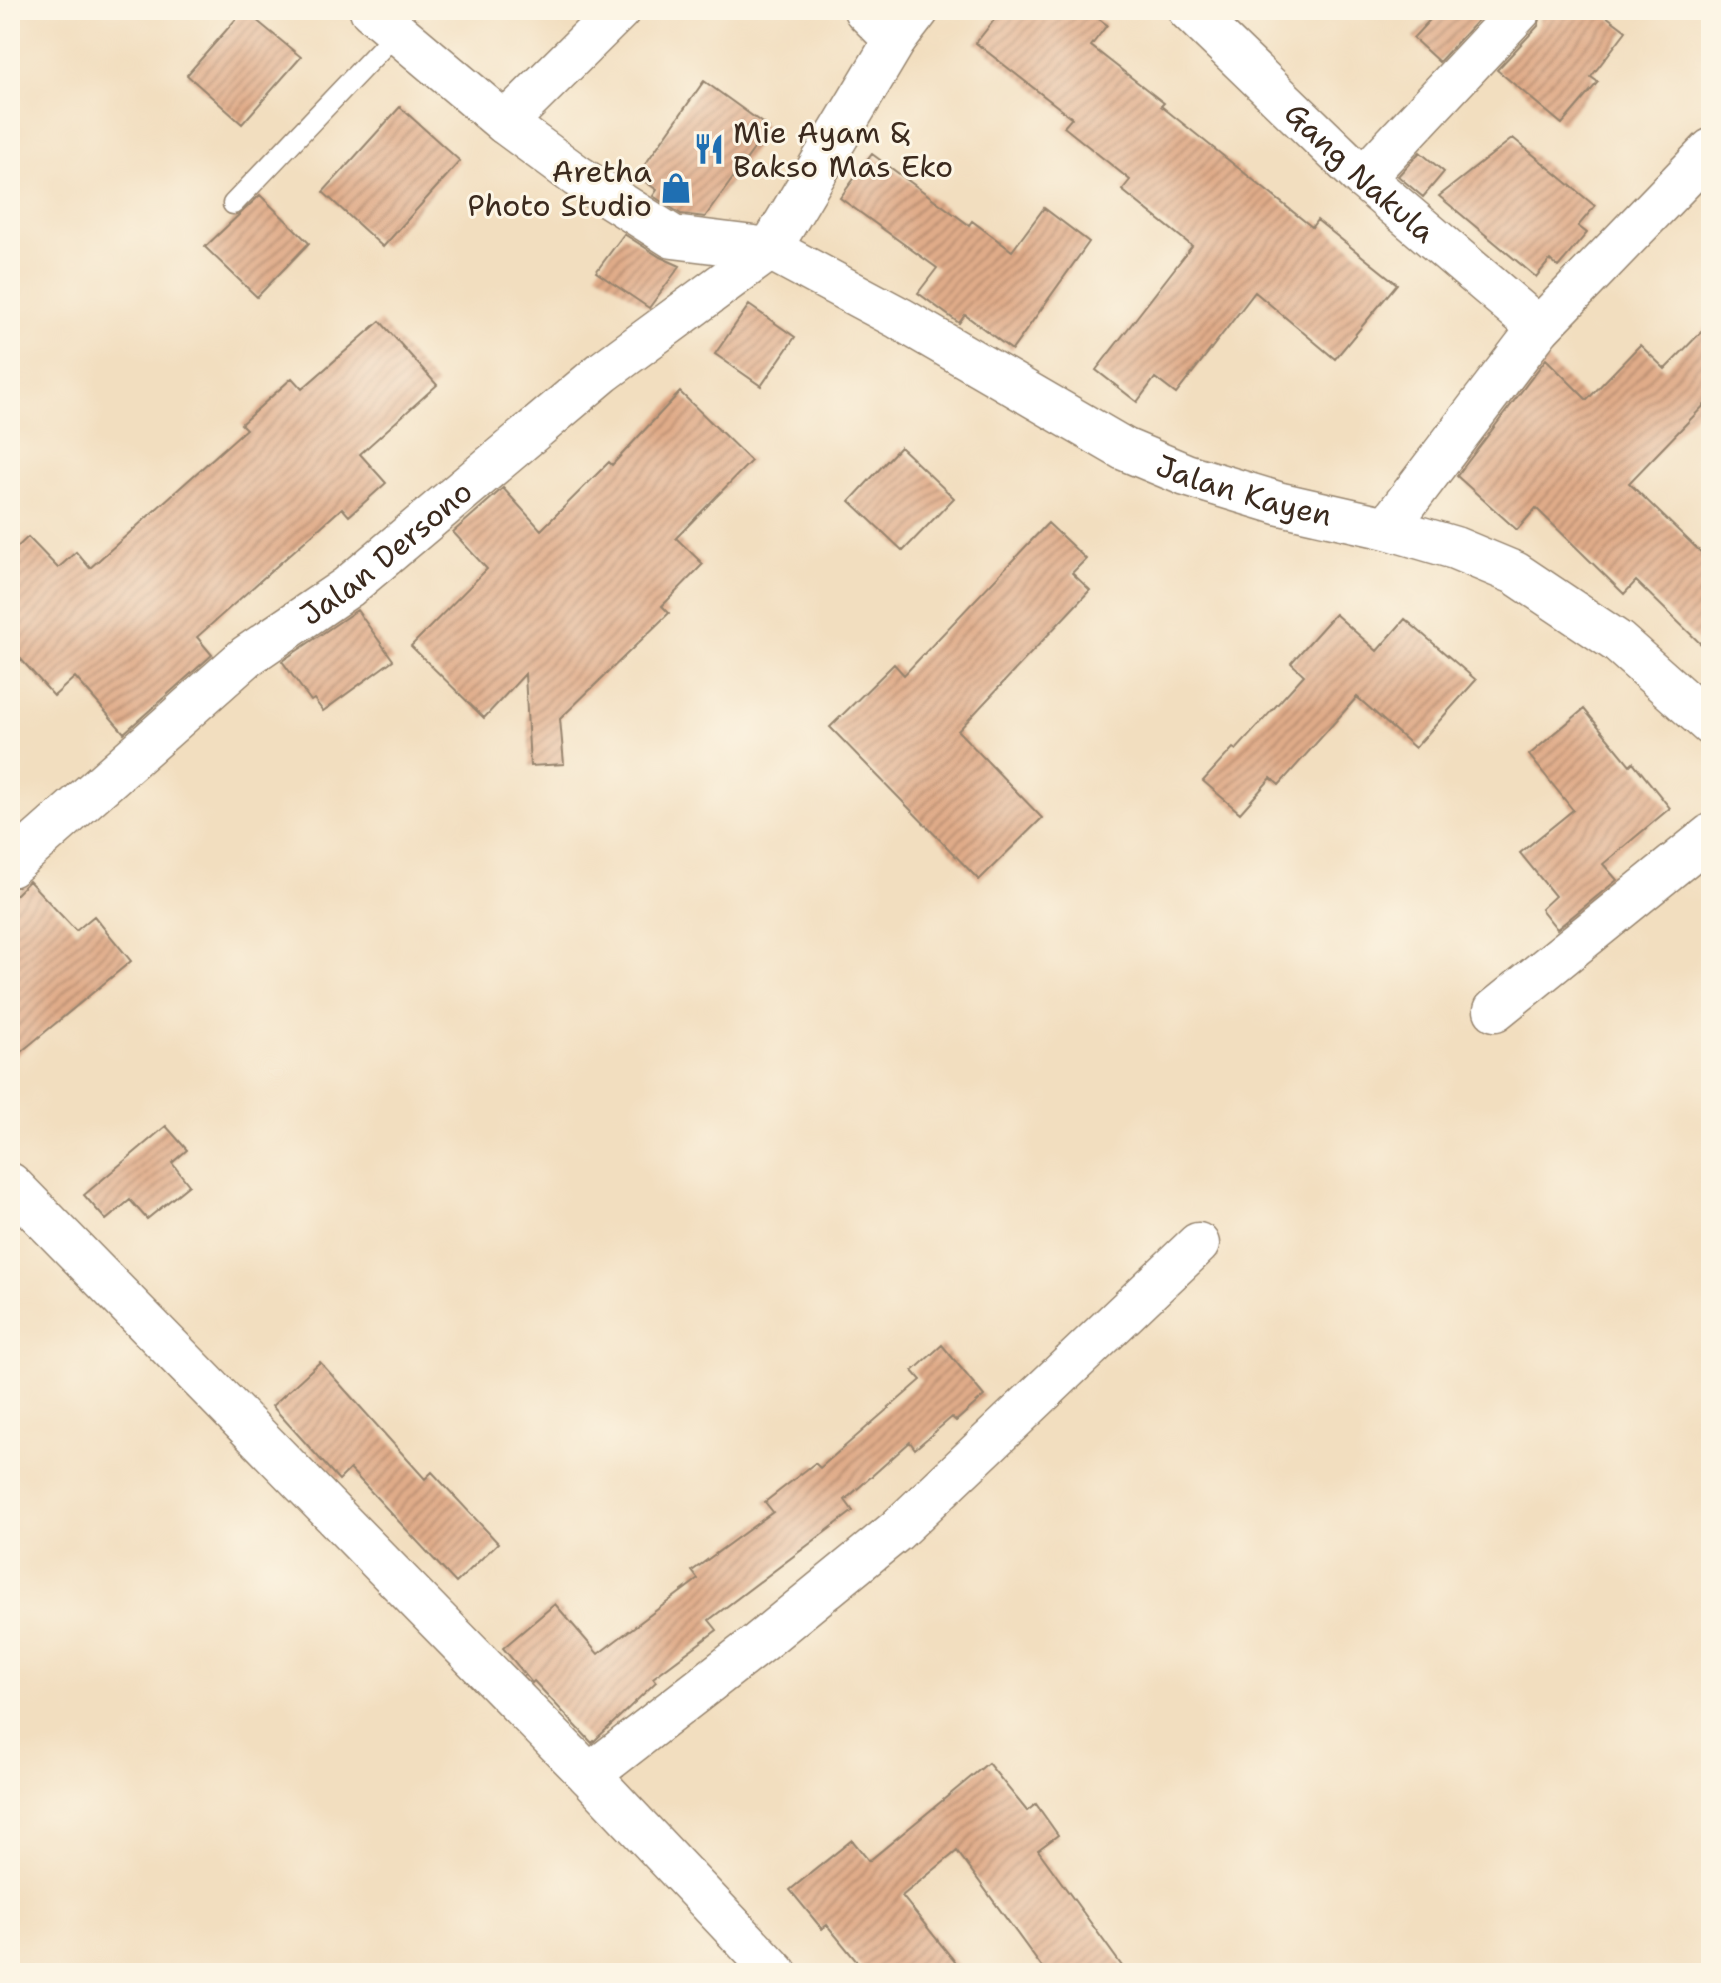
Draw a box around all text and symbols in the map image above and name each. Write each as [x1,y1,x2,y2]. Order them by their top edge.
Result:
street label: Gang Nakula [1276,93,1445,252]
place label: Mie Ayam & Bakso Mas Eko [733,112,953,187]
restaurant icon: Mie Ayam & Bakso Mas Eko [692,132,726,166]
place label: Aretha Photo Studio [467,151,652,226]
shop icon: Aretha Photo Studio [659,171,693,205]
street label: Jalan Kayen [1150,444,1336,535]
street label: Jalan Dersono [292,471,481,634]

